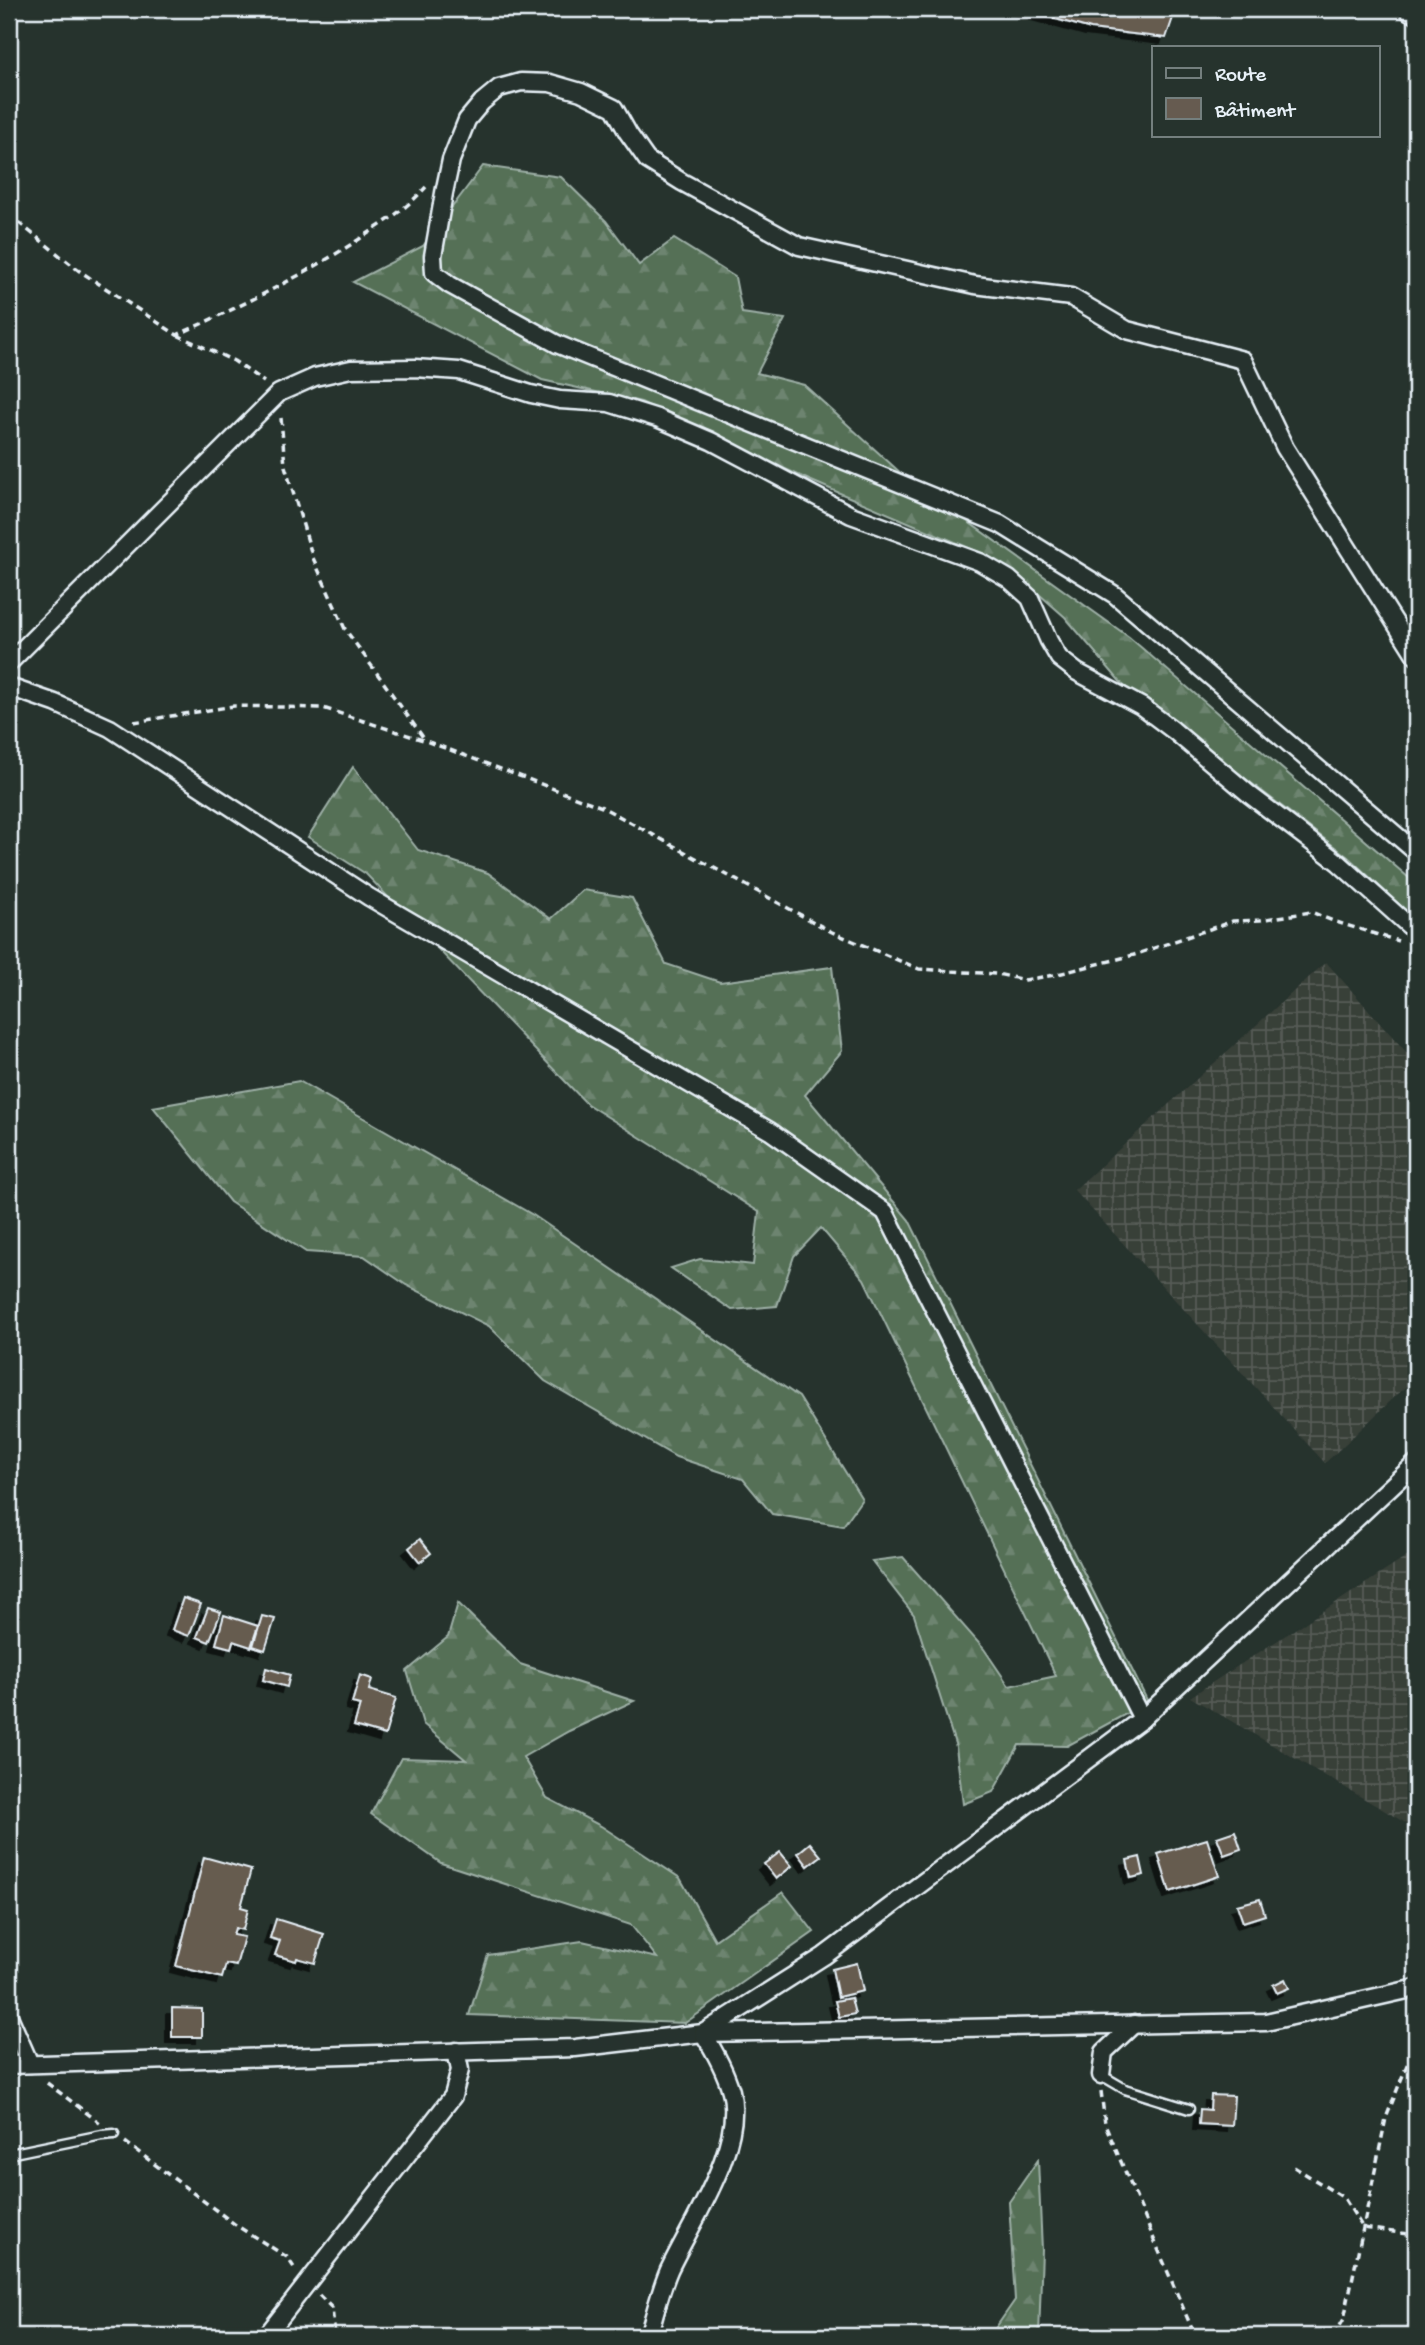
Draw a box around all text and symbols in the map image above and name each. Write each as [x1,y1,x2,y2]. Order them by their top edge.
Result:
legend [1152,46,1380,136]
text: Route [1215,64,1267,89]
text: Bâtiment [1214,100,1297,125]

